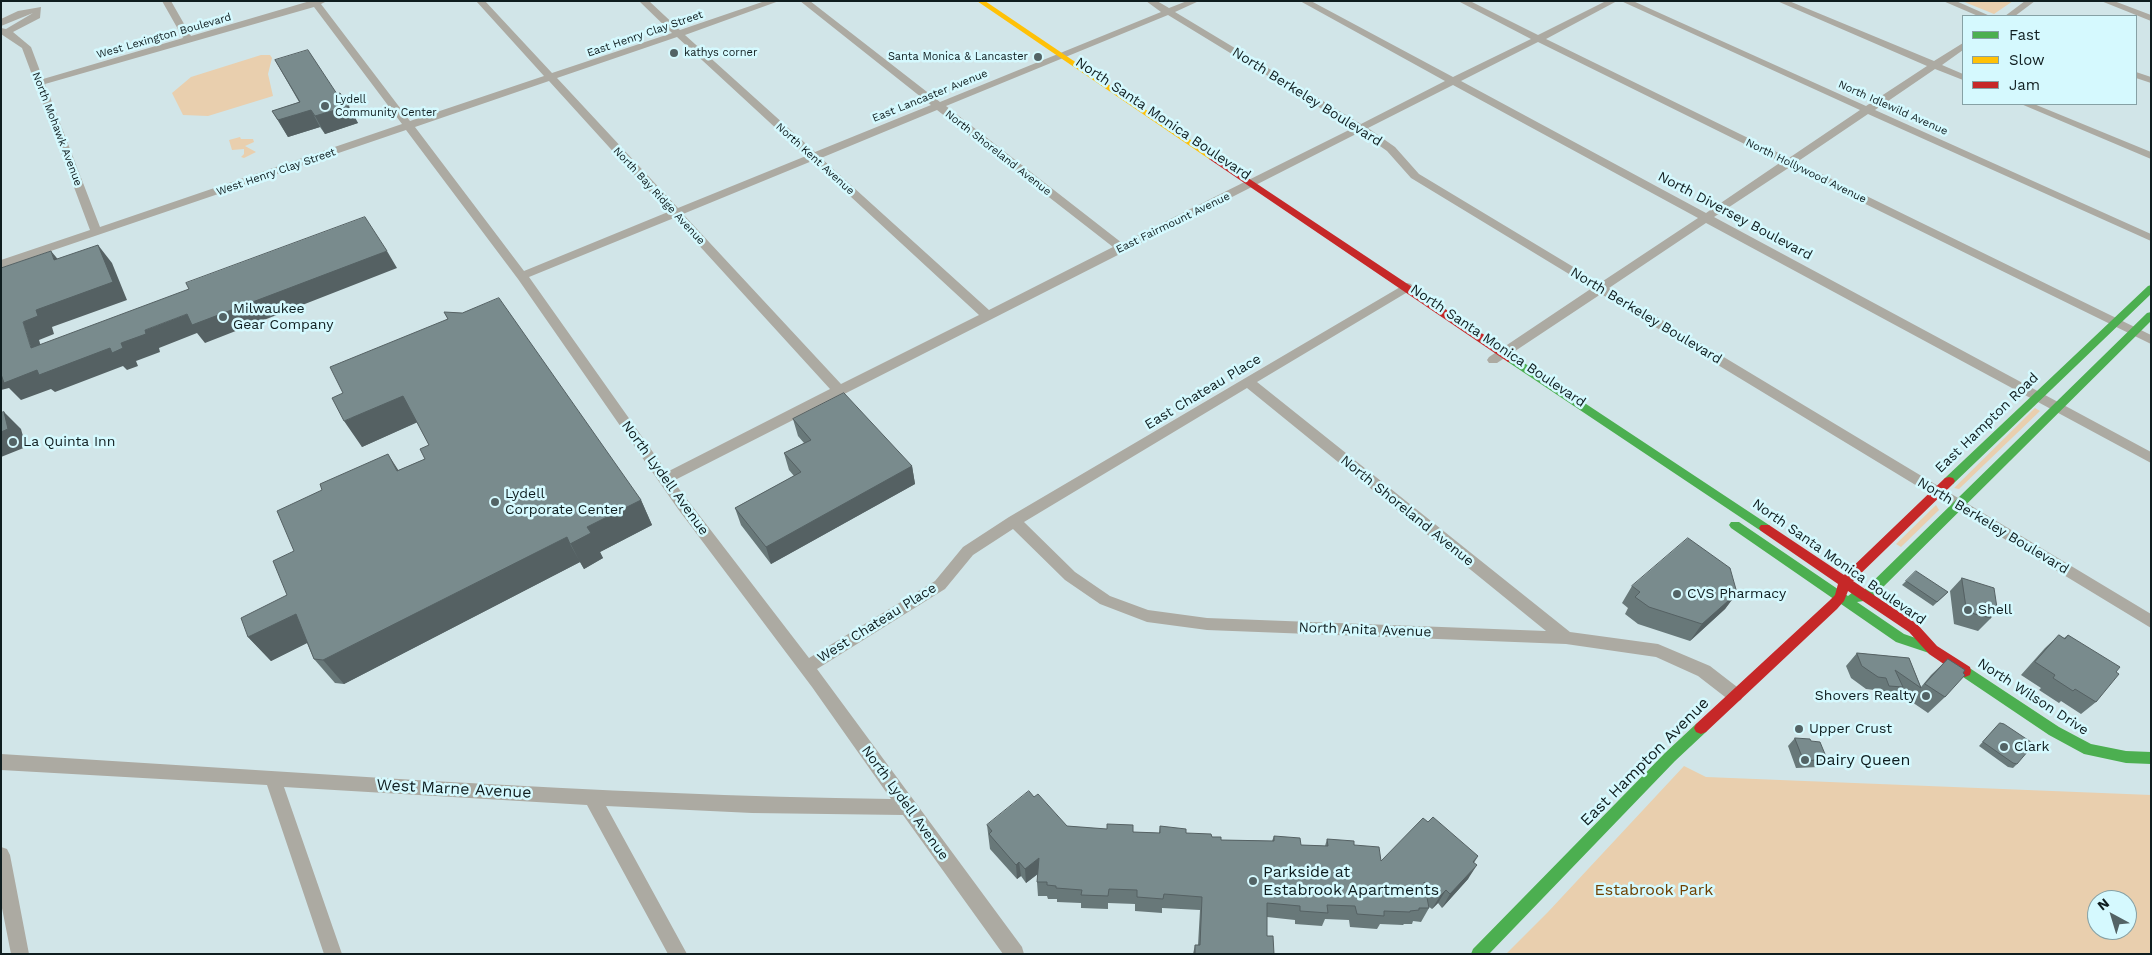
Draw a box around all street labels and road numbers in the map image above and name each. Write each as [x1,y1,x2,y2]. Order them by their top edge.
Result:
street label: East Henry Clay Street [585,8,705,60]
street label: West Lexington Boulevard [95,10,233,62]
street label: North Berkeley Boulevard [1229,44,1385,150]
street label: North Santa Monica Boulevard [1072,54,1254,184]
street label: East Lancaster Avenue [870,67,990,125]
street label: North Mohawk Avenue [29,70,85,188]
street label: North Idlewild Avenue [1836,78,1950,138]
street label: North Shoreland Avenue [942,107,1054,199]
street label: North Kent Avenue [773,120,857,198]
street label: North Hollywood Avenue [1744,136,1868,206]
street label: West Henry Clay Street [215,145,337,199]
street label: North Bay Ridge Avenue [610,145,708,247]
street label: North Diversey Boulevard [1655,168,1815,264]
street label: East Fairmount Avenue [1114,190,1232,256]
street label: North Berkeley Boulevard [1567,264,1725,368]
street label: North Santa Monica Boulevard [1407,281,1589,411]
street label: East Chateau Place [1142,351,1264,433]
street label: East Hampton Road [1932,369,2042,477]
street label: North Lydell Avenue [618,418,712,538]
street label: North Shoreland Avenue [1337,452,1477,570]
street label: North Berkeley Boulevard [1914,474,2072,578]
street label: North Santa Monica Boulevard [1749,496,1929,628]
street label: West Chateau Place [814,580,940,666]
street label: North Anita Avenue [1298,619,1432,641]
street label: North Wilson Drive [1974,655,2092,739]
street label: East Hampton Avenue [1577,694,1713,830]
street label: North Lydell Avenue [858,743,952,863]
street label: West Marne Avenue [376,775,532,803]

